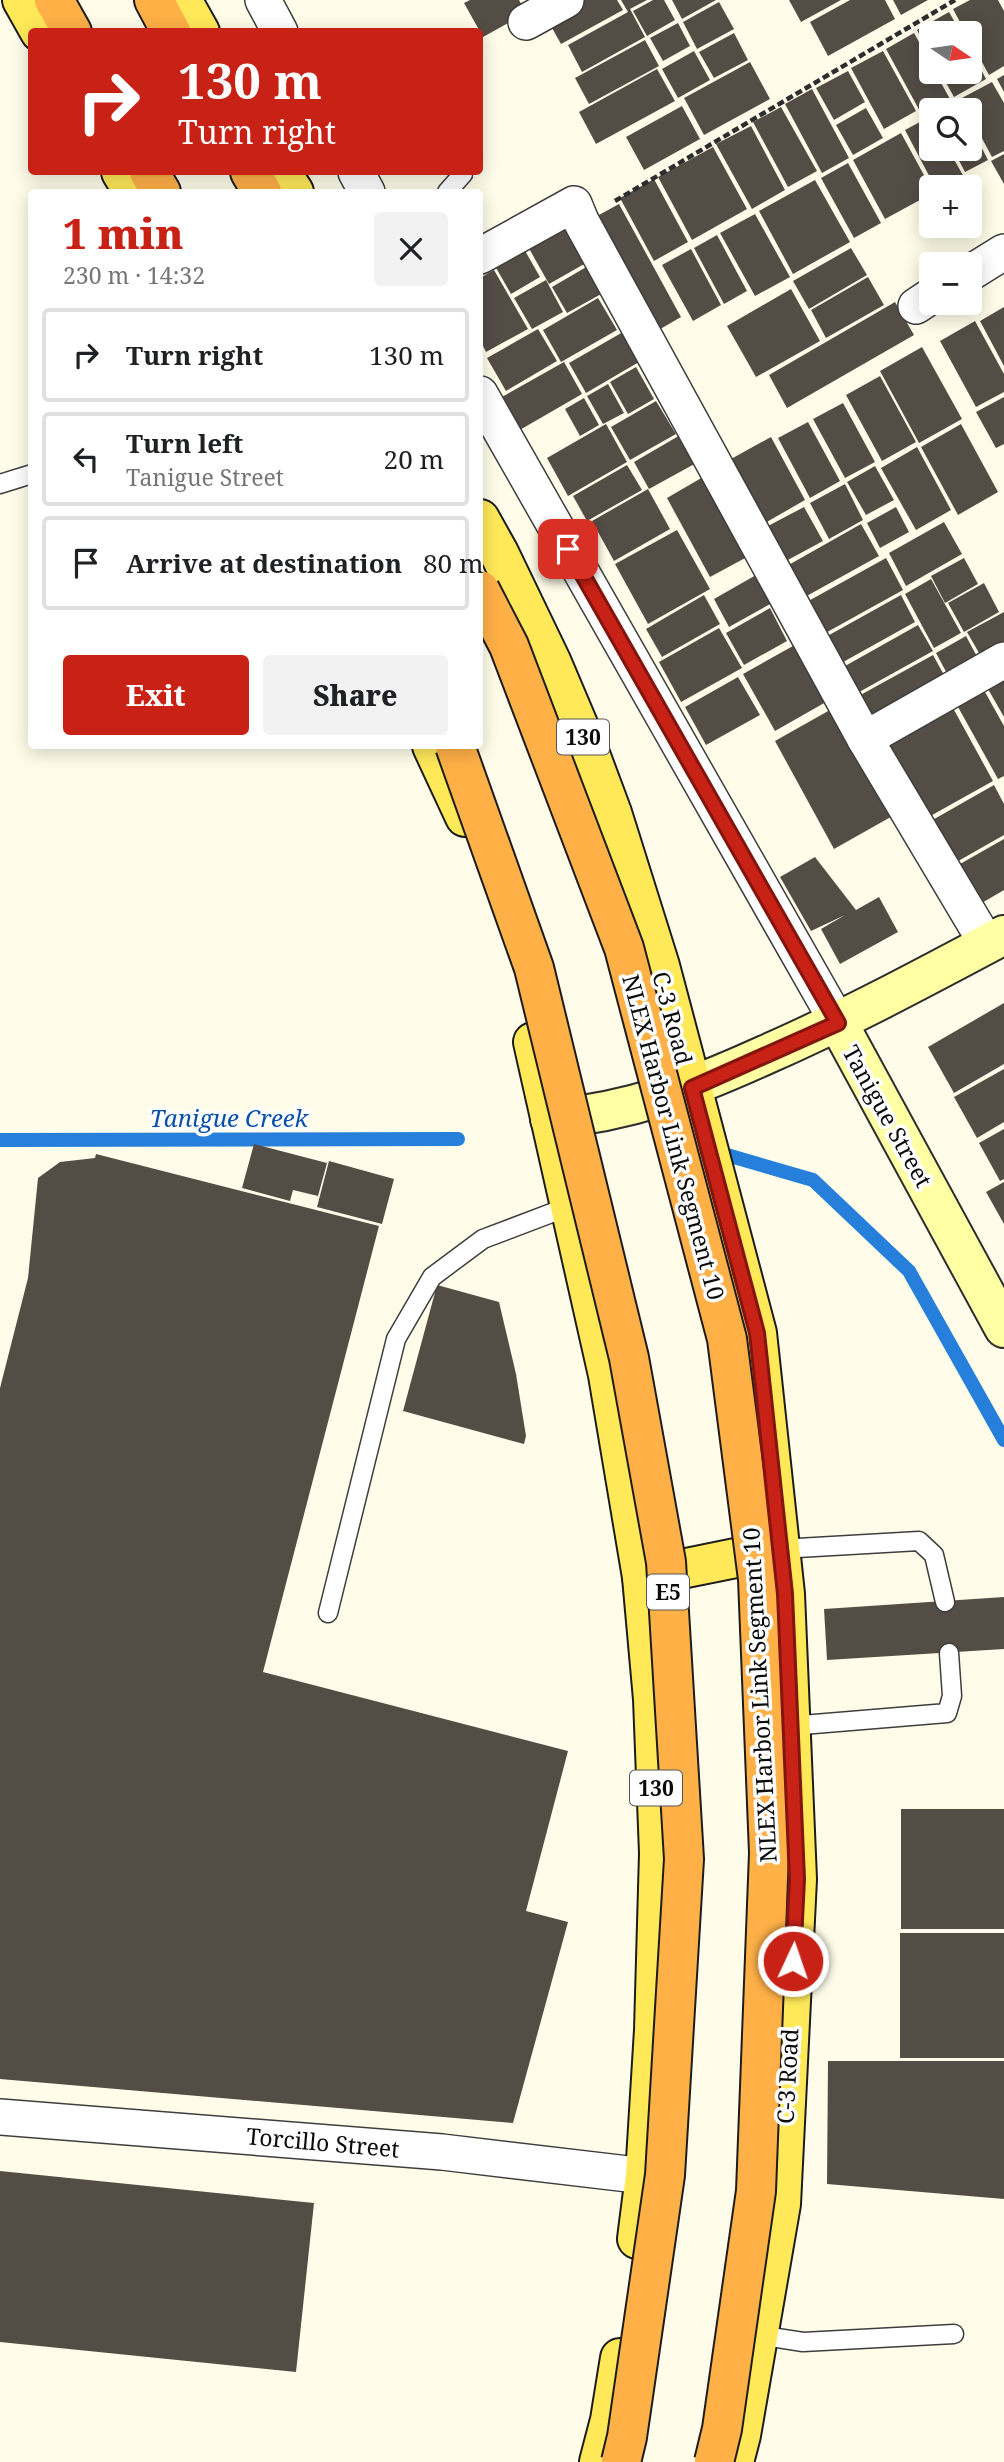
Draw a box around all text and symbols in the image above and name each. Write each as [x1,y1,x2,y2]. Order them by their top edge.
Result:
north arrow [919,21,982,84]
map controls [919,21,982,315]
text: 130 m [178,47,322,113]
icon: right [63,56,154,147]
button: search [919,98,982,161]
text: Turn right [178,110,336,153]
button: + [919,175,982,238]
text: 1 min [63,204,184,261]
button: close [374,212,448,286]
button: − [919,252,982,315]
text: 230 m · 14:32 [63,259,205,291]
icon: right [67,336,105,374]
text: Turn right [126,337,263,373]
text: 130 m [369,337,444,373]
text: Turn left [126,425,243,461]
icon: left [67,440,105,478]
text: 20 m [384,441,444,477]
text: Tanigue Street [126,461,284,493]
pin [538,519,598,579]
icon: arrive [549,530,587,568]
icon: arrive [67,544,105,582]
text: Arrive at destination [126,545,402,581]
text: 80 m [423,545,483,581]
button: Exit [63,655,249,735]
button: Share [263,655,448,735]
road number: 130 [557,720,609,754]
street label: C-3 Road [645,968,701,1068]
street label: NLEX Harbor Link Segment 10 [615,971,733,1303]
street label: Tanigue Street [836,1039,940,1193]
water label: Tanigue Creek [150,1101,310,1134]
street label: NLEX Harbor Link Segment 10 [734,1527,784,1863]
road number: E5 [647,1574,689,1610]
road number: 130 [630,1770,682,1806]
position arrow [756,1924,830,1998]
street label: C-3 Road [769,2027,805,2125]
street label: Torcillo Street [245,2119,401,2165]

